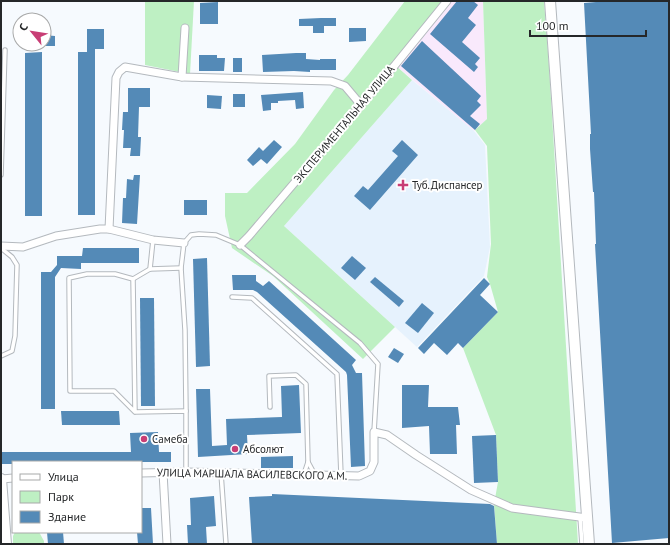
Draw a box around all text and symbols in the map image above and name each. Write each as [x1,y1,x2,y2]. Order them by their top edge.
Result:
north arrow [12,12,52,52]
scale bar [530,12,646,38]
text: 100 m [536,18,569,33]
text: С [16,21,31,33]
street label: ЭКСПЕРИМЕНТАЛЬНАЯ УЛИЦА [291,62,398,186]
place label: Туб.Диспансер [412,178,483,192]
marker: Туб.Диспансер [397,179,409,191]
place label: Самеба [152,432,188,446]
marker: Самеба [139,434,149,444]
place label: Абсолют [243,442,284,456]
marker: Абсолют [230,444,240,454]
legend [12,461,142,533]
street label: УЛИЦА МАРШАЛА ВАСИЛЕВСКОГО А.М. [157,465,347,483]
text: Улица [48,469,79,484]
text: Парк [48,489,74,504]
text: Здание [48,509,86,524]

